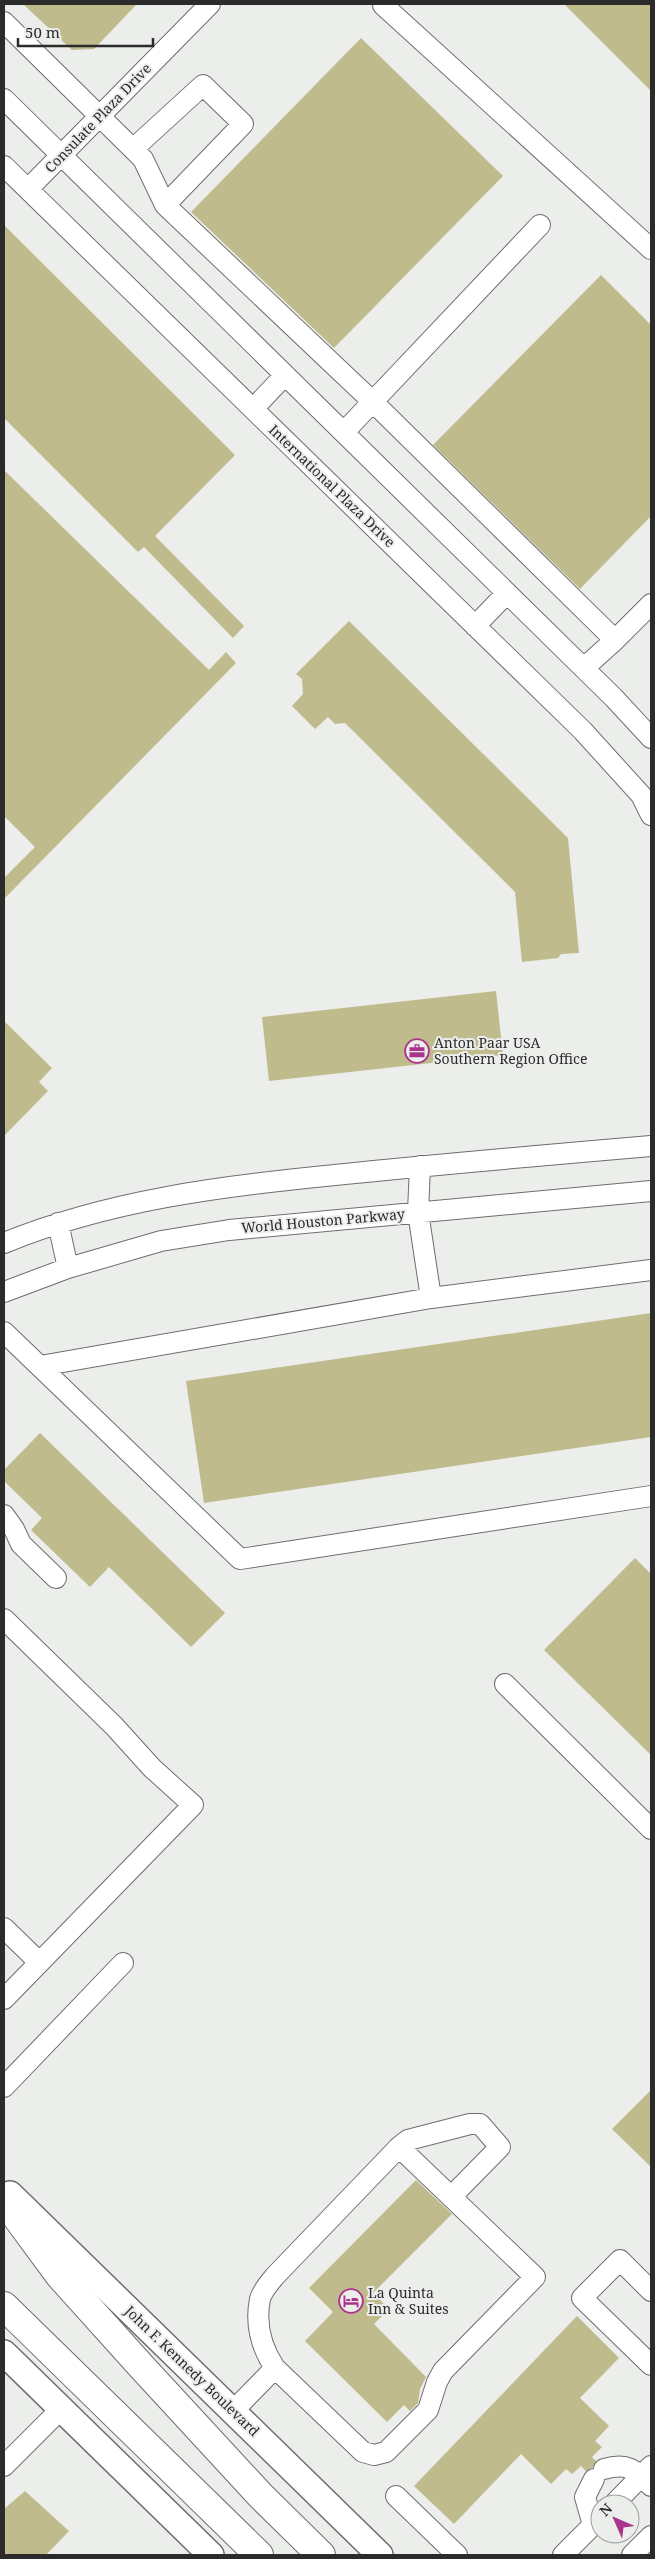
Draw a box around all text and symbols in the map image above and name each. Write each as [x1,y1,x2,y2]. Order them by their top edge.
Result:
scale bar [18,15,152,47]
text: 50 m [25,22,60,42]
street label: Consulate Plaza Drive [40,59,155,177]
street label: International Plaza Drive [265,420,400,551]
place label: Anton Paar USA Southern Region Office [434,1033,587,1068]
office icon: Anton Paar USA Southern Region Office [404,1038,430,1064]
street label: World Houston Parkway [241,1204,405,1237]
place label: La Quinta Inn & Suites [368,2283,449,2318]
hotel icon: La Quinta Inn & Suites [338,2288,364,2314]
street label: John F. Kennedy Boulevard [120,2301,264,2440]
north arrow [590,2494,640,2544]
text: N [595,2499,616,2520]

